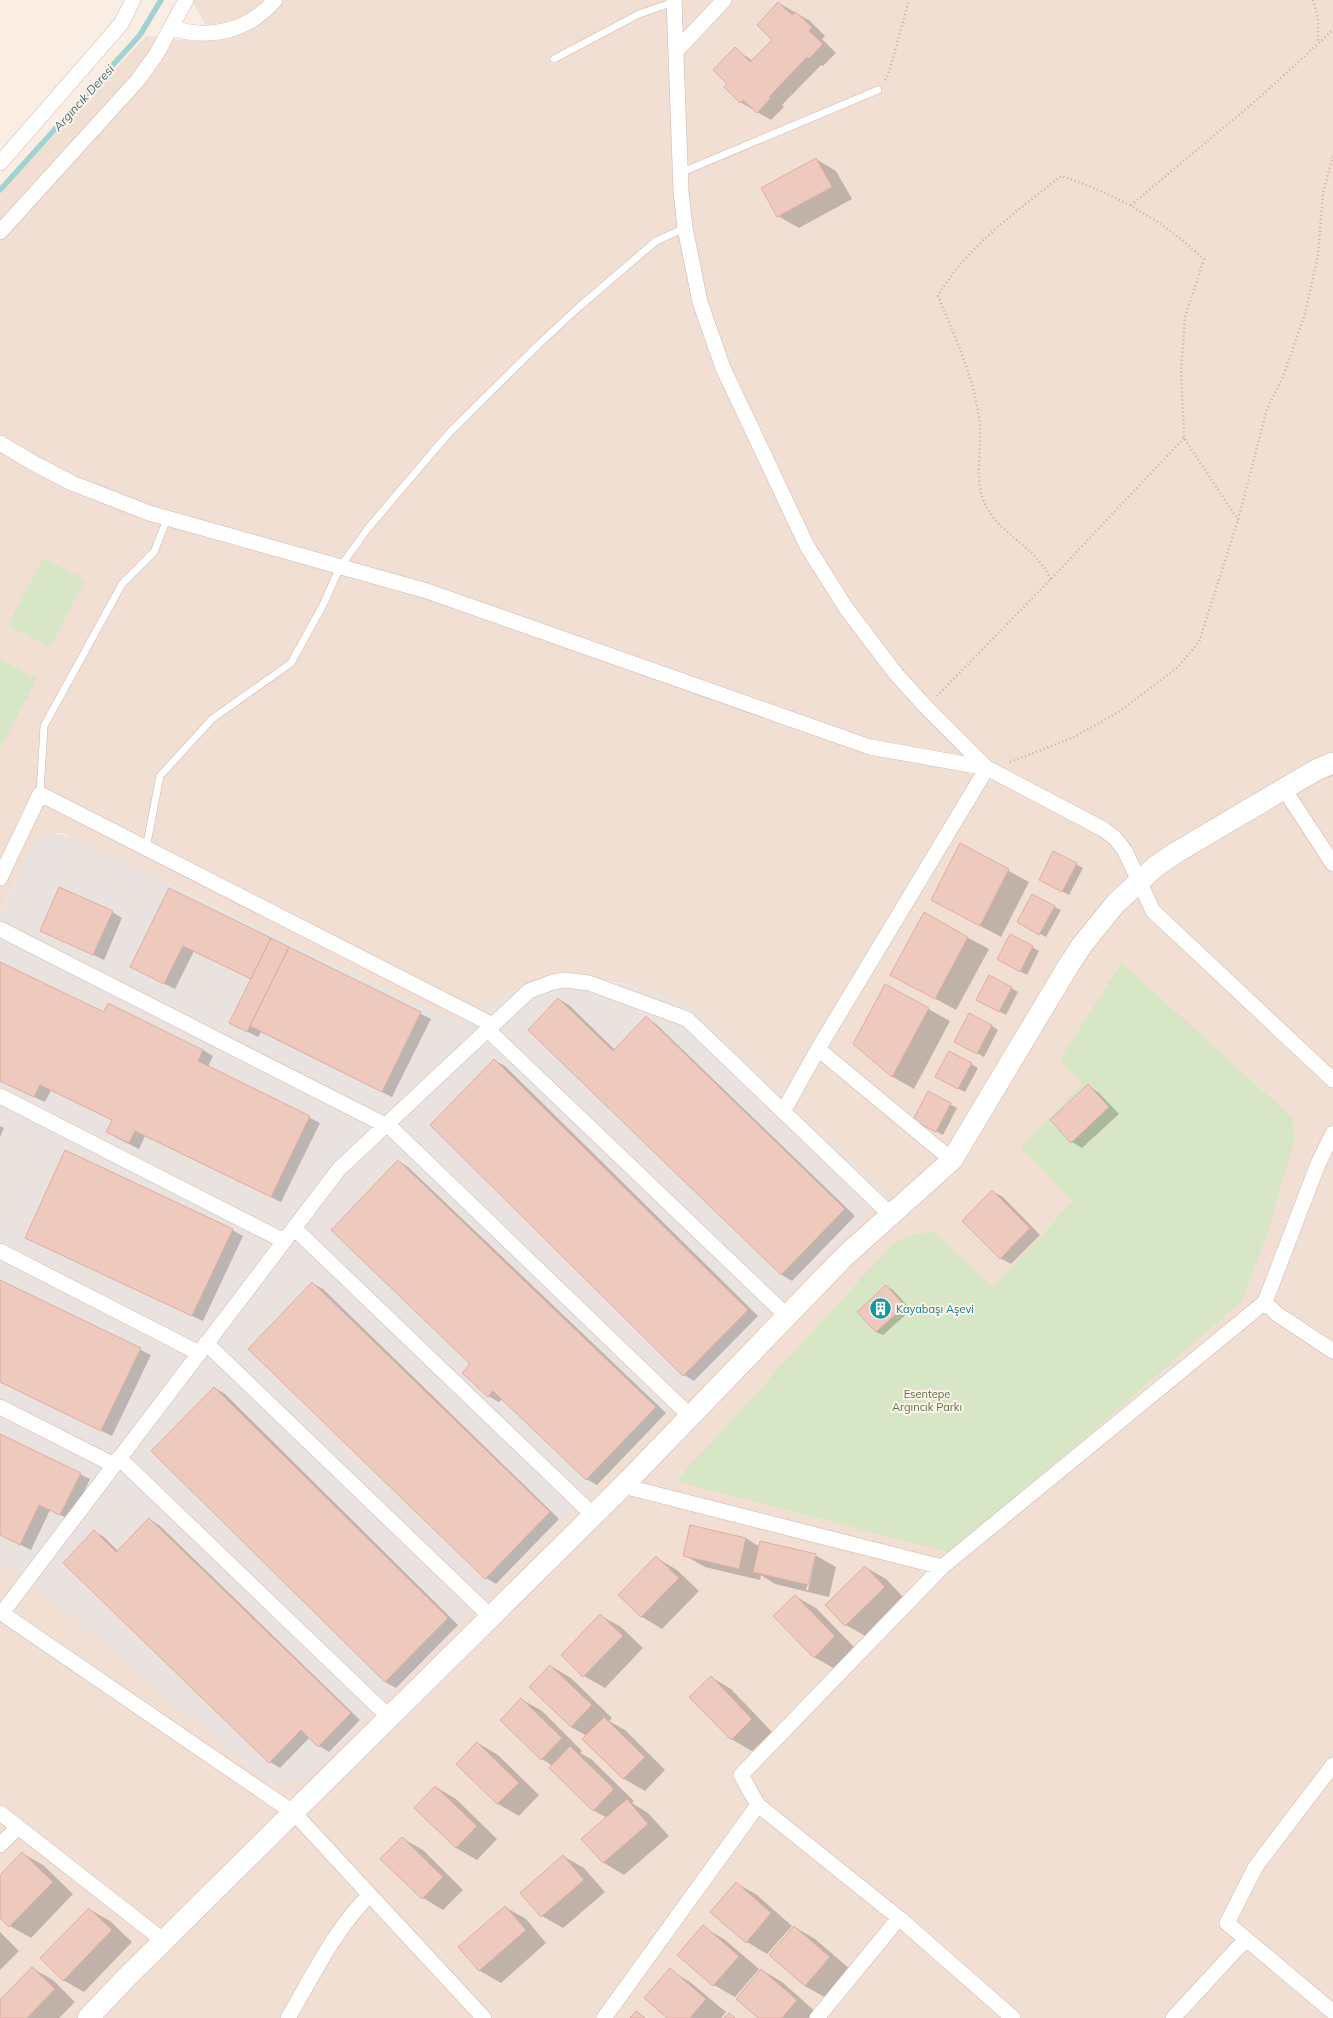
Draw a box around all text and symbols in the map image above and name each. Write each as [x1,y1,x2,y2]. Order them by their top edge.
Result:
water label: Argıncık Deresi [49,62,117,134]
building icon: Kayabaşı Aşevi [868,1296,894,1322]
place label: Kayabaşı Aşevi [896,1302,974,1316]
park label: Esentepe Argıncık Parkı [892,1387,962,1414]

